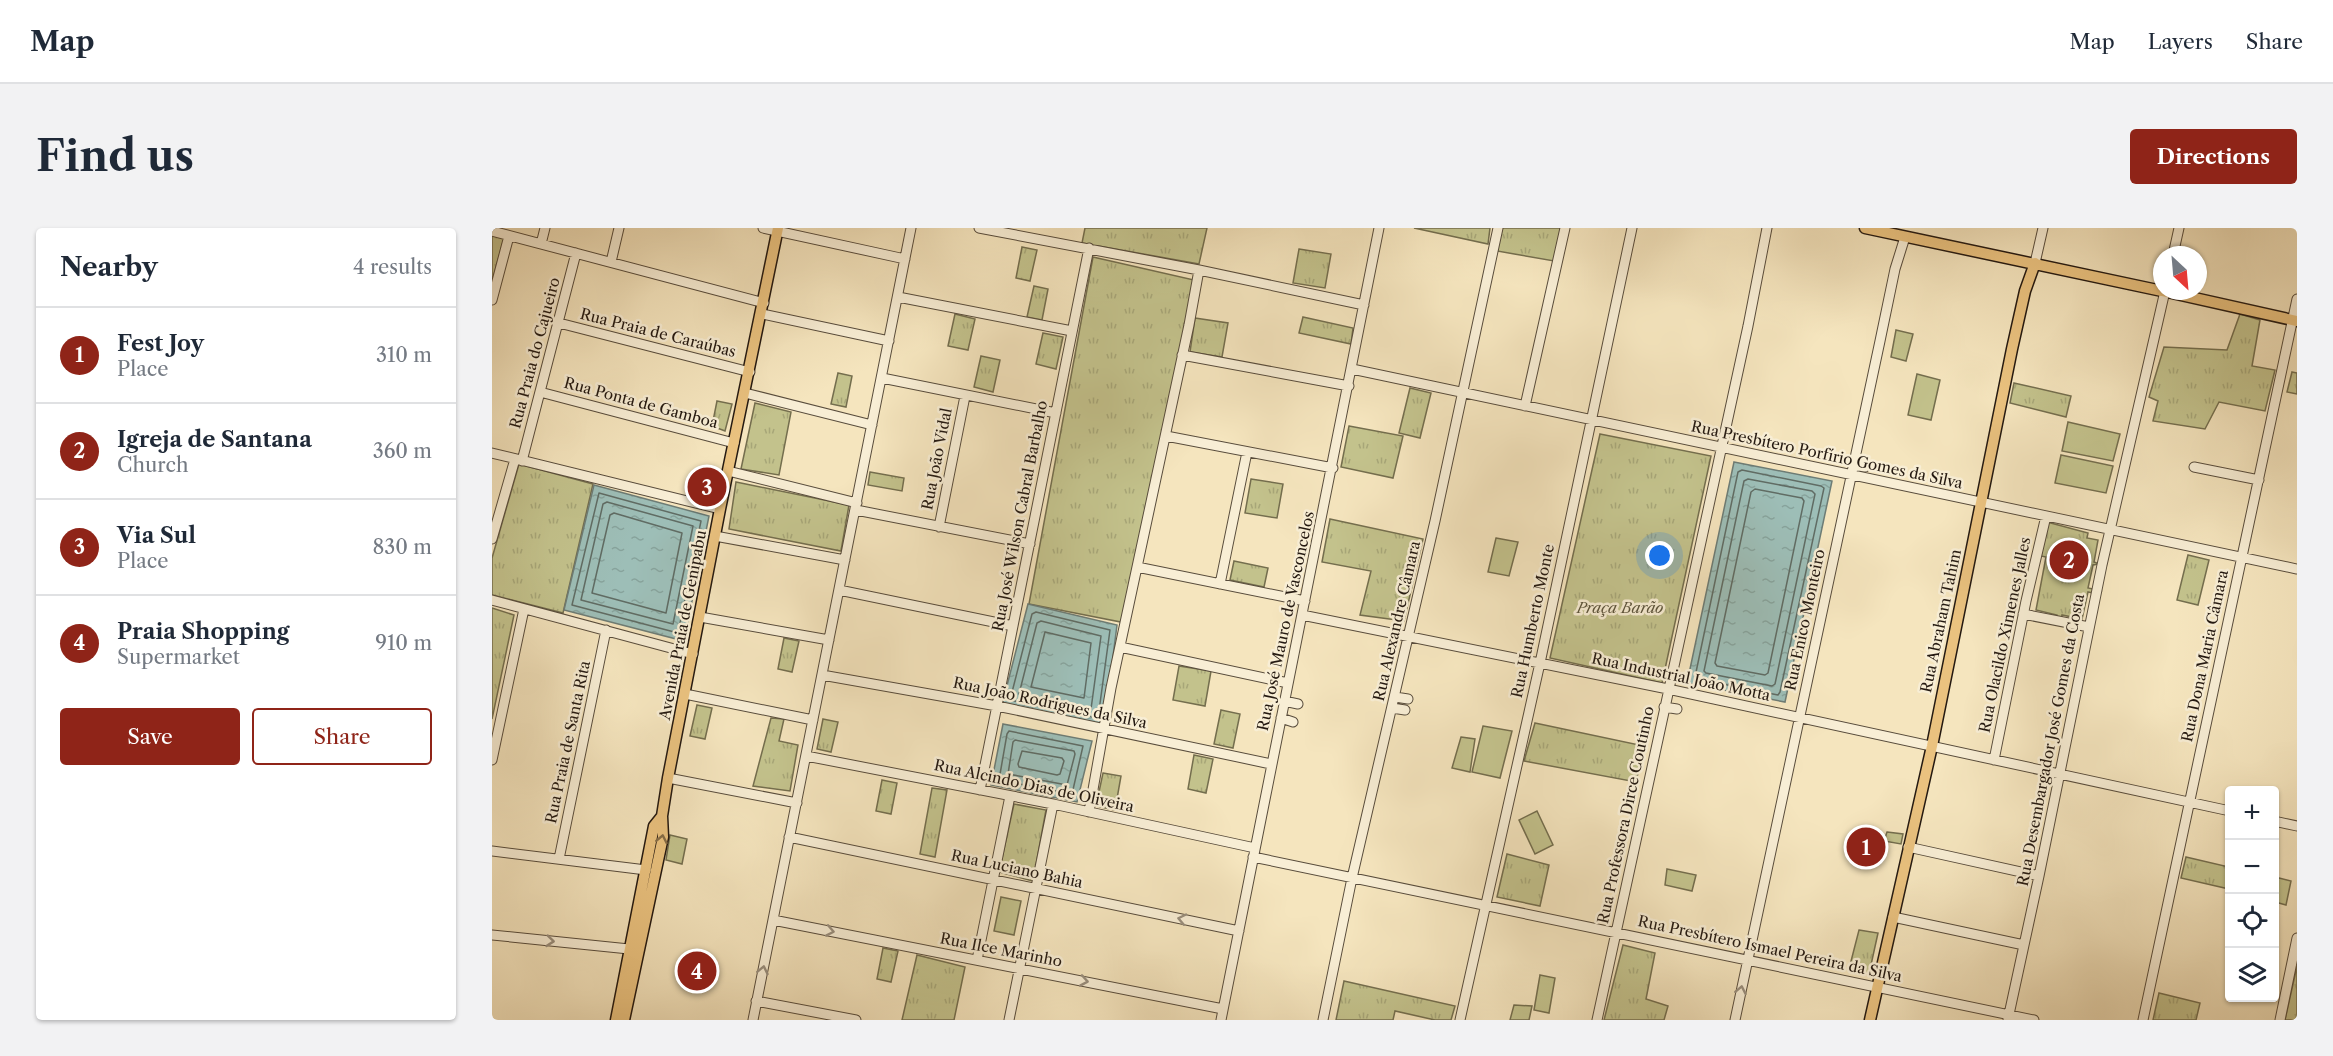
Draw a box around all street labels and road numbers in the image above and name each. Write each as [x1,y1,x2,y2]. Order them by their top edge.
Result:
street label: Rua Praia do Cajueiro [505,275,564,431]
street label: Rua Praia de Caraúbas [578,304,738,361]
street label: Rua Ponta de Gamboa [562,373,720,432]
street label: Rua José Wilson Cabral Barbalho [988,399,1051,633]
street label: Rua João Vidal [917,406,956,512]
street label: Rua Presbítero Porfírio Gomes da Silva [1690,416,1965,493]
street label: Rua José Mauro de Vasconcelos [1253,509,1318,733]
street label: Avenida Praia de Genipabu [655,528,710,722]
street label: Rua Olacildo Ximenes Jalles [1974,535,2035,734]
street label: Rua Alexandre Câmara [1369,539,1424,703]
street label: Rua Humberto Monte [1507,542,1558,700]
street label: Rua Enico Monteiro [1780,547,1829,692]
street label: Rua Abraham Tahim [1916,547,1965,694]
street label: Rua Dona Maria Câmara [2177,568,2232,744]
street label: Rua Desembargador José Gomes da Costa [2013,592,2088,888]
street label: Rua Industrial João Motta [1590,648,1772,705]
street label: Rua Praia de Santa Rita [541,659,594,825]
street label: Rua João Rodrigues da Silva [951,673,1149,732]
street label: Rua Professora Dirce Coutinho [1593,704,1658,925]
street label: Rua Alcindo Dias de Oliveira [932,755,1136,816]
street label: Rua Luciano Bahia [949,845,1085,892]
street label: Rua Presbítero Ismael Pereira da Silva [1636,911,1904,986]
street label: Rua Ilce Marinho [938,928,1064,971]

